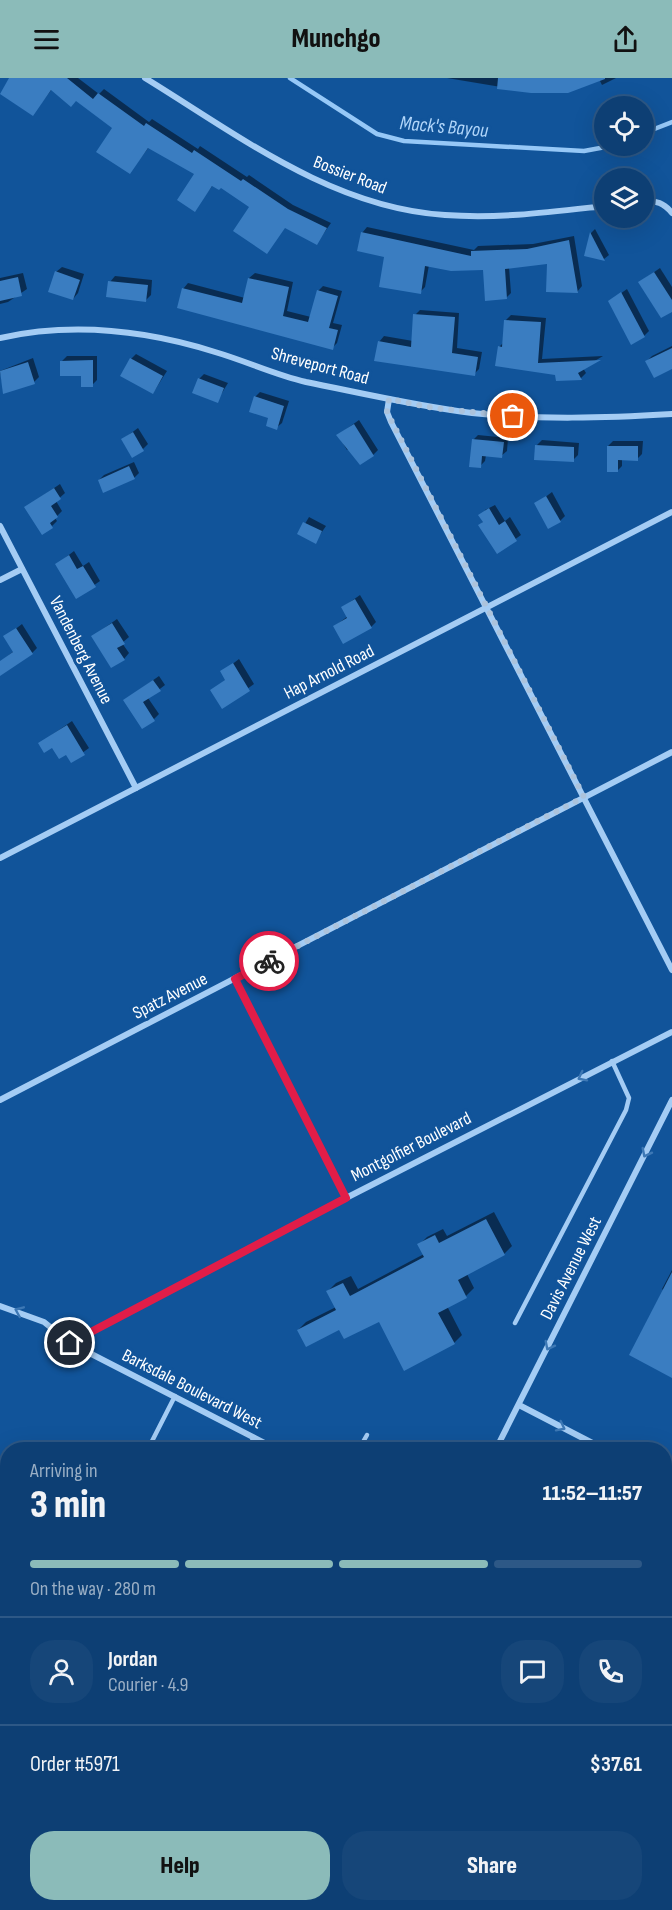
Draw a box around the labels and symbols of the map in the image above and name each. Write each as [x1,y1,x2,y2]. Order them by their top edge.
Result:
water label: Mack's Bayou [399,111,490,143]
street label: Bossier Road [310,151,390,199]
street label: Shreveport Road [269,343,371,389]
pin [487,390,538,441]
street label: Vandenberg Avenue [45,593,117,707]
street label: Hap Arnold Road [280,640,378,704]
courier [239,931,299,991]
street label: Spatz Avenue [129,968,211,1024]
one-way arrow [577,1069,588,1081]
street label: Montgolfier Boulevard [347,1108,475,1186]
one-way arrow [641,1146,653,1157]
street label: Davis Avenue West [536,1213,606,1323]
one-way arrow [14,1306,25,1318]
pin [44,1317,95,1368]
one-way arrow [544,1339,556,1350]
street label: Barksdale Boulevard West [119,1345,266,1434]
one-way arrow [555,1420,566,1431]

